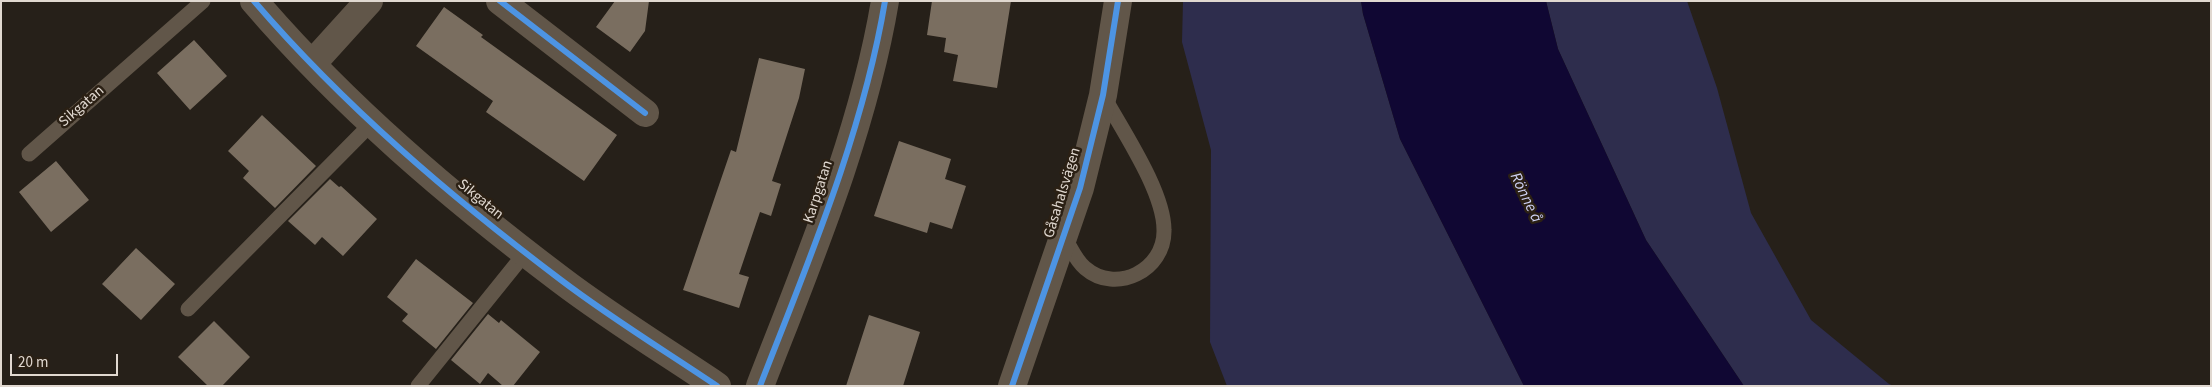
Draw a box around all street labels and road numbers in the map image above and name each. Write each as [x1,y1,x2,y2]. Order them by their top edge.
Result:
street label: Sikgatan [56,82,108,132]
street label: Gåsahalsvägen [1041,146,1085,240]
street label: Karpgatan [800,158,838,226]
street label: Sikgatan [453,176,507,224]

